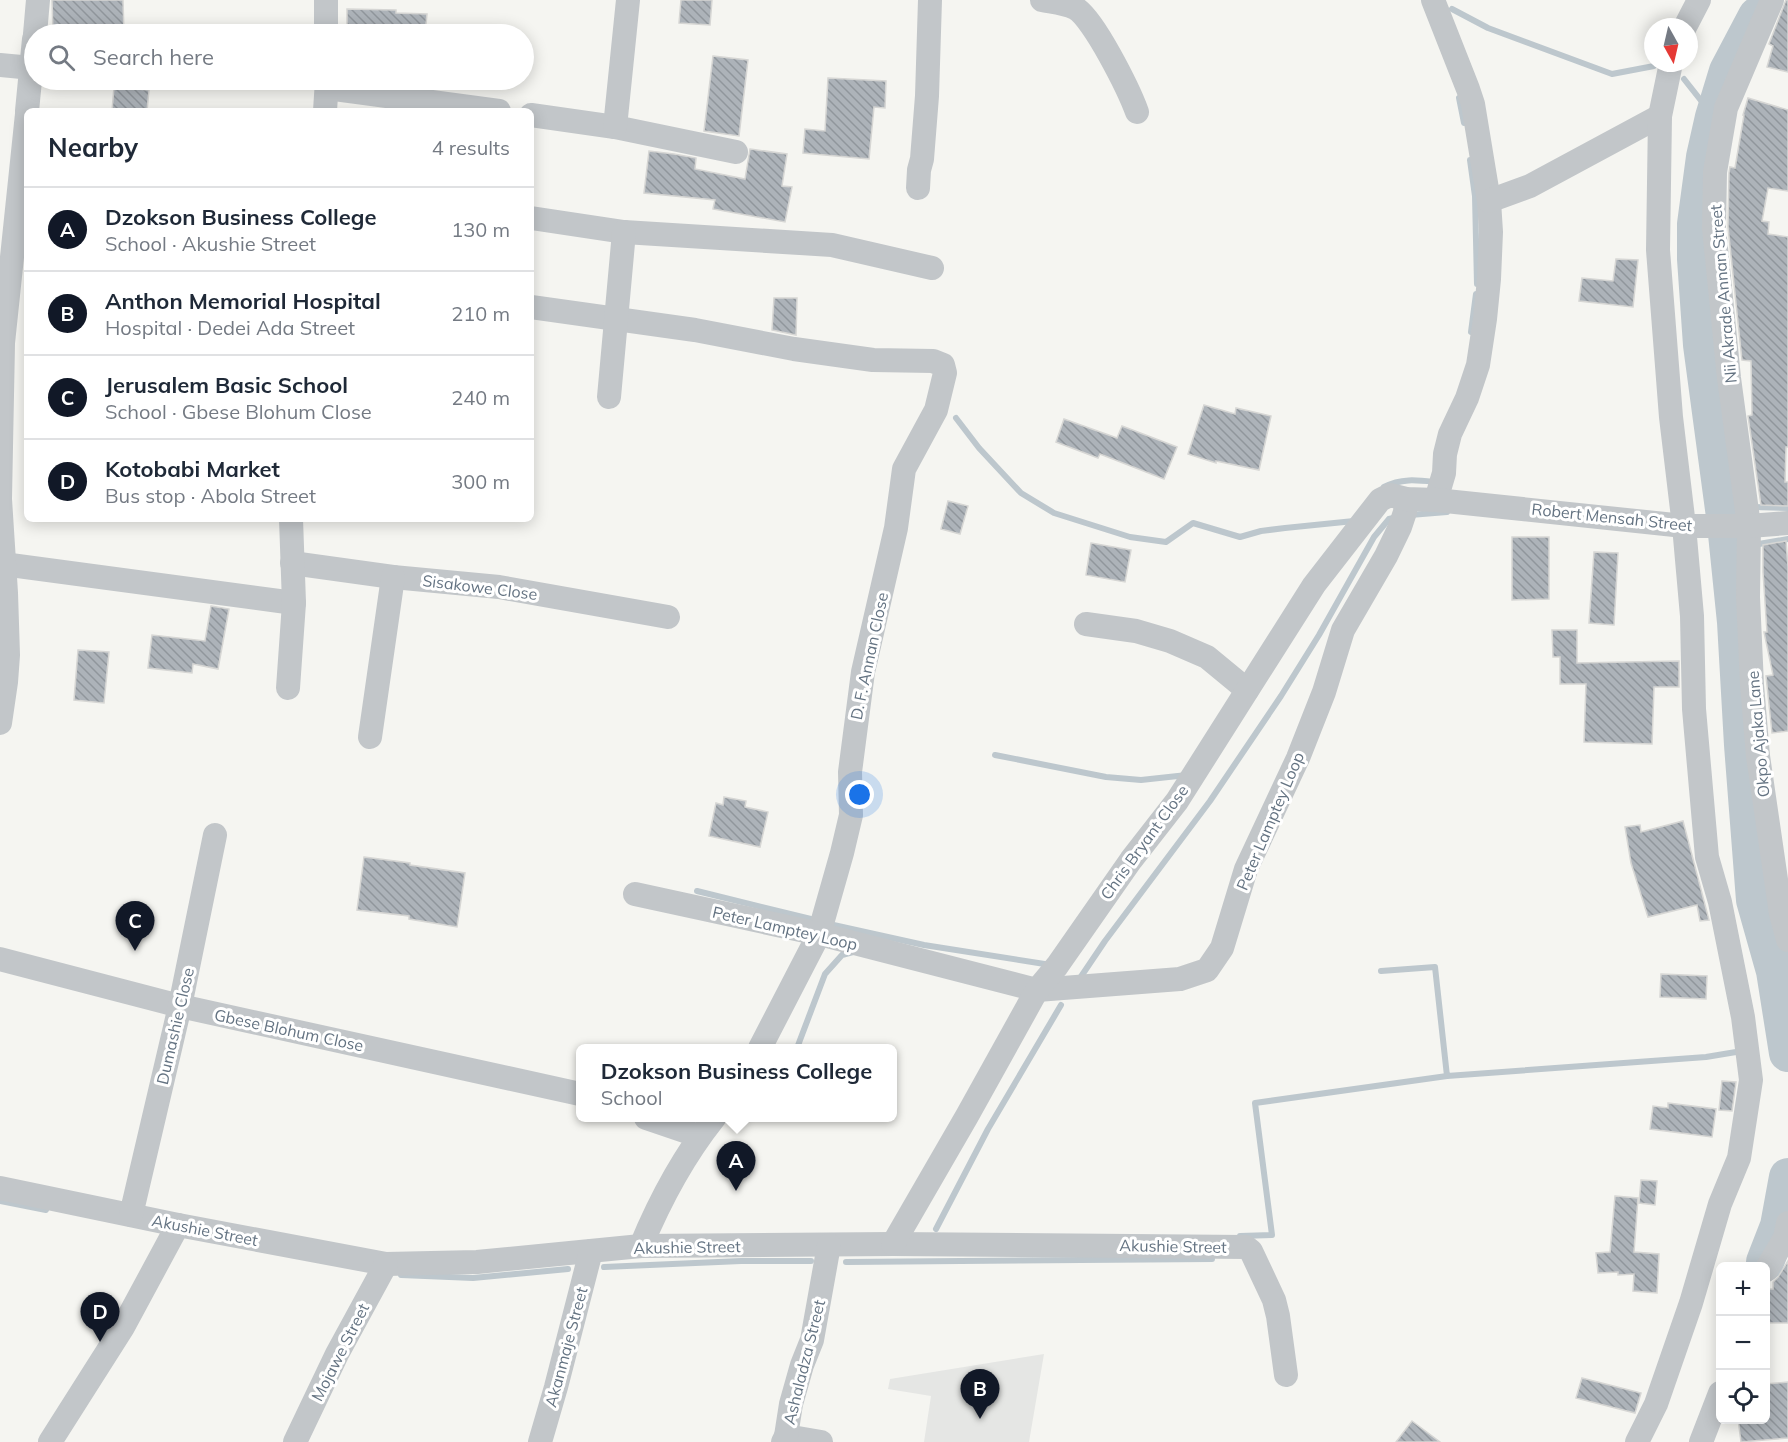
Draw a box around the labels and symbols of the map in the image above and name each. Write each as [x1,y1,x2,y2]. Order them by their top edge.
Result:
north arrow [1644,18,1698,72]
street label: Nii Akrade Annan Street [1705,203,1741,384]
street label: Robert Mensah Street [1531,499,1694,535]
street label: Sisakowe Close [421,570,539,604]
street label: D. F. Annan Close [846,590,892,722]
street label: Okpo Ajaka Lane [1743,670,1773,798]
street label: Peter Lamptey Loop [1232,749,1308,893]
your location [845,780,874,809]
street label: Chris Bryant Close [1096,781,1192,903]
pin: C [116,902,154,951]
street label: Peter Lamptey Loop [711,902,859,954]
street label: Dumashie Close [152,966,198,1086]
street label: Gbese Blohum Close [213,1004,365,1056]
pin: A [716,1142,756,1191]
street label: Akushie Street [150,1210,260,1250]
street label: Akushie Street [1119,1235,1227,1257]
street label: Akushie Street [633,1236,741,1258]
street label: Akanmaje Street [540,1284,592,1409]
pin: D [80,1292,120,1342]
street label: Ashaladza Street [779,1297,829,1426]
street label: Mojawe Street [307,1299,373,1404]
pin: B [960,1370,1000,1419]

